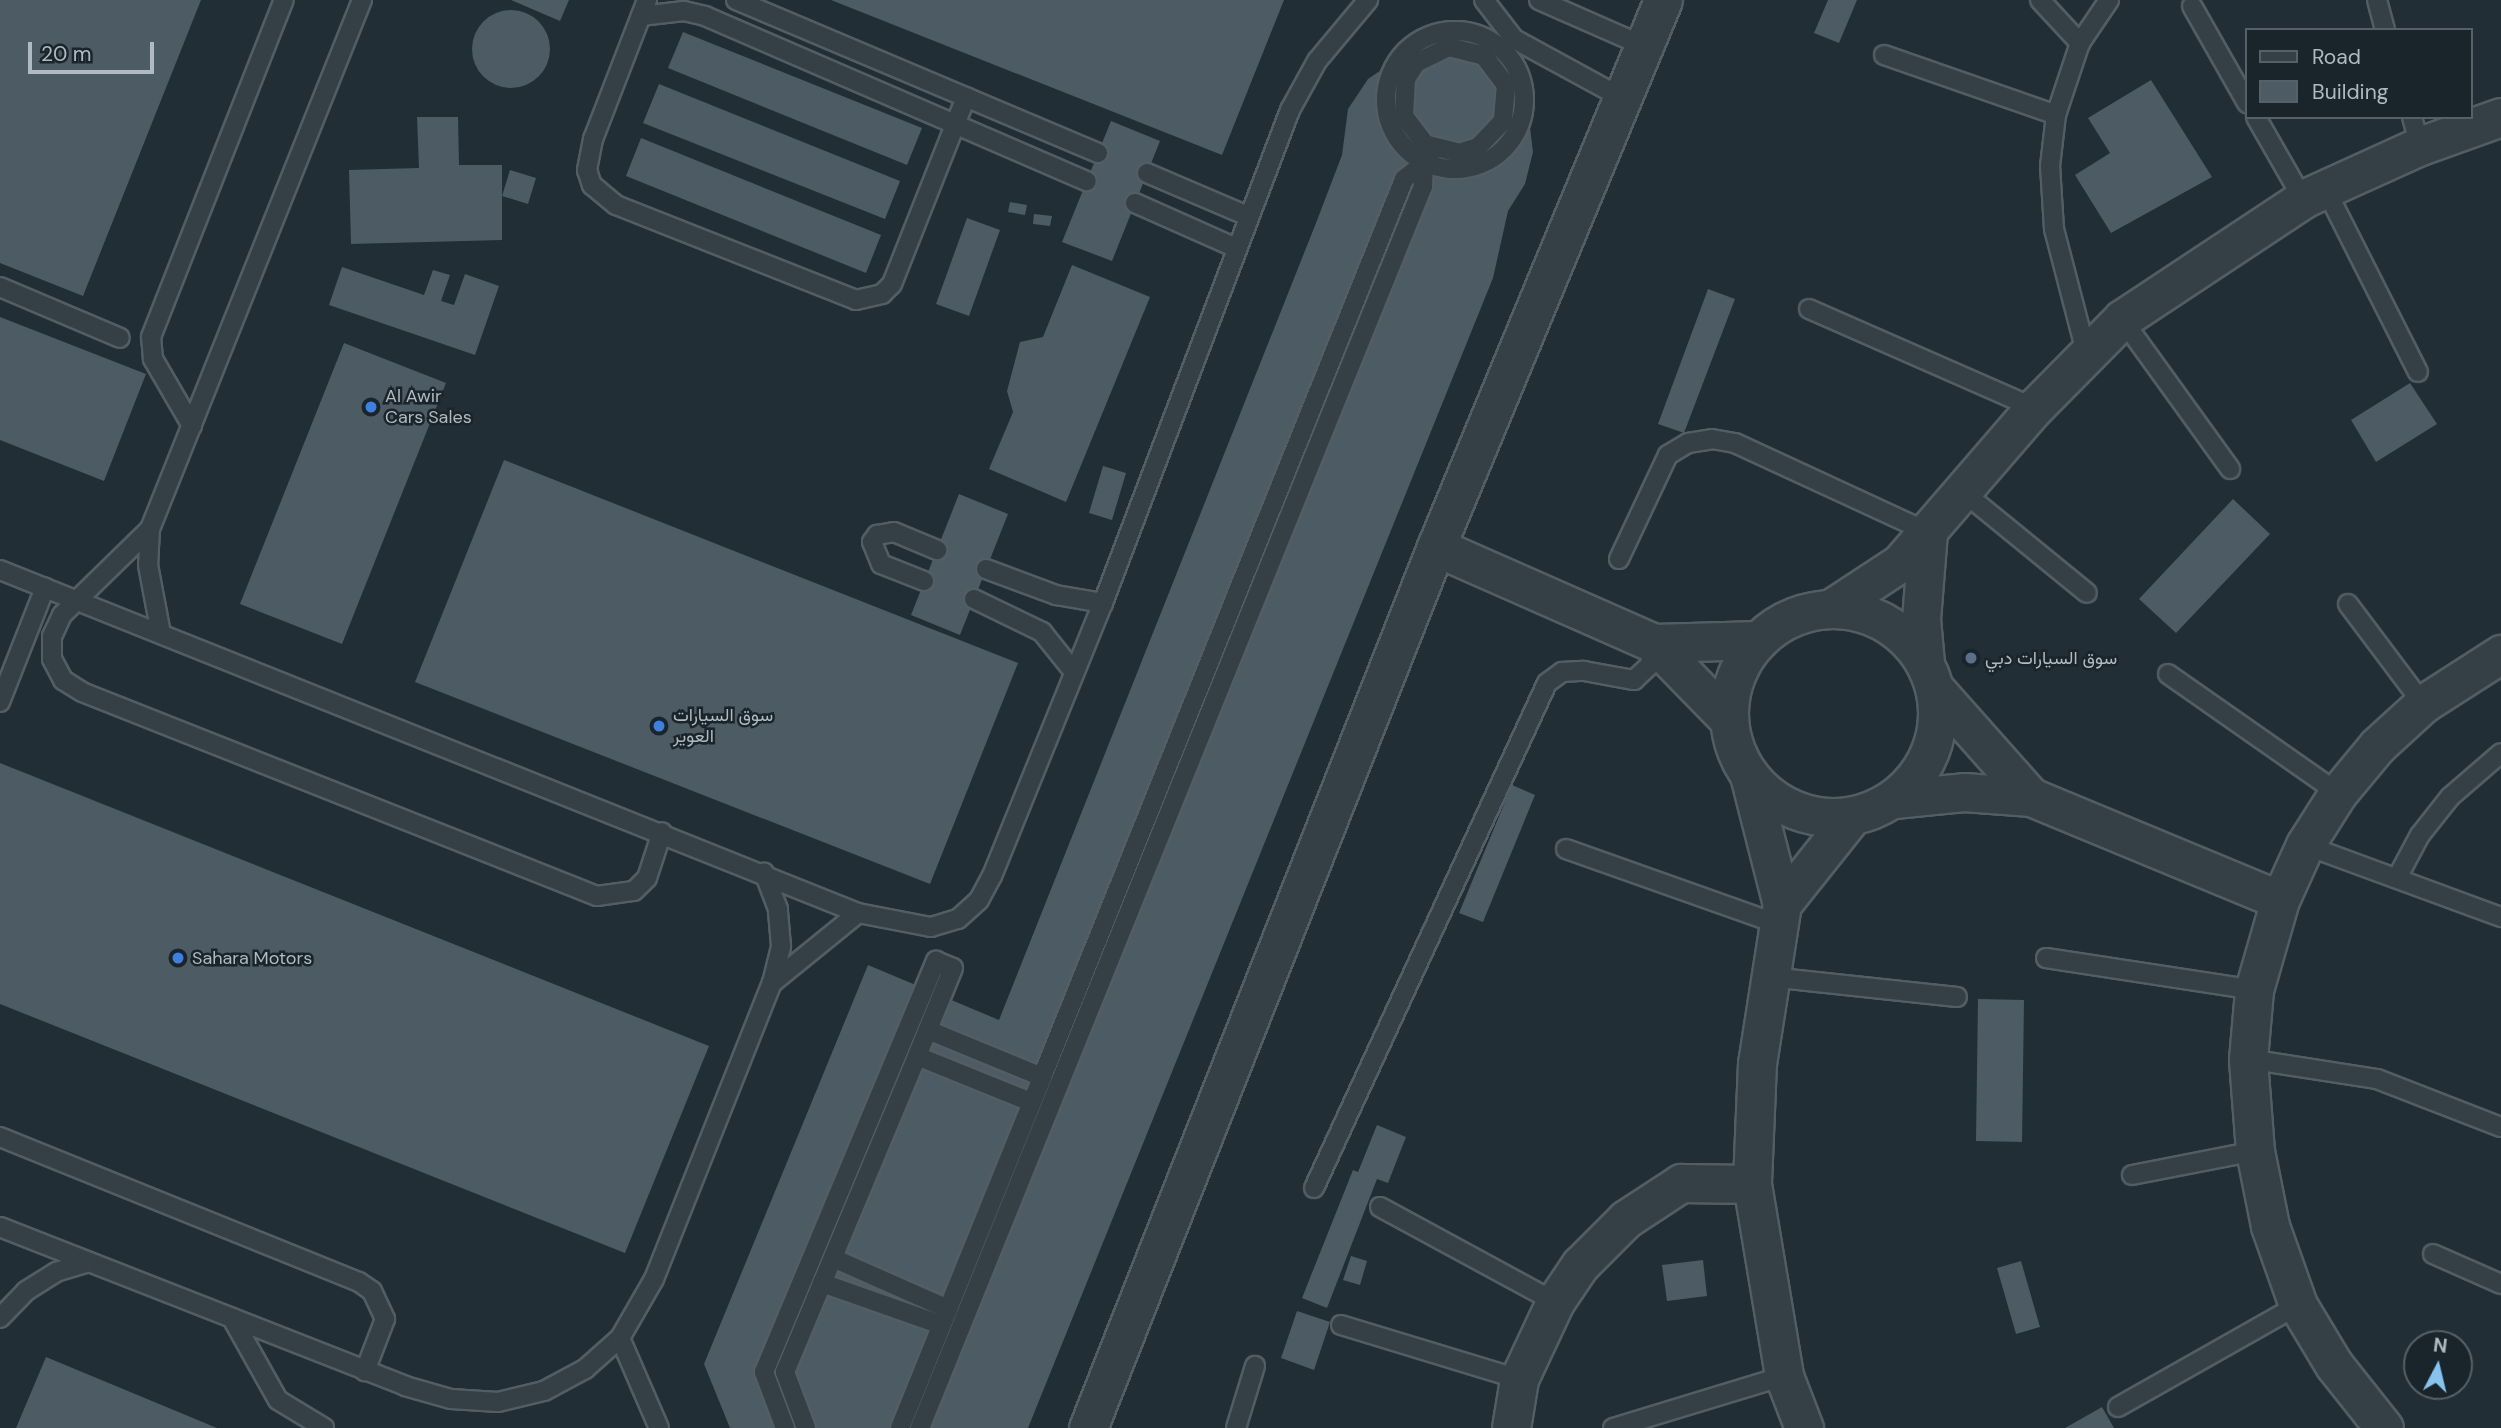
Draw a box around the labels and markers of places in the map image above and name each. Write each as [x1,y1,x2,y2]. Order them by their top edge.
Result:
place label: Al Awir Cars Sales [385,386,472,428]
marker: Al Awir Cars Sales [363,399,379,415]
place label: سوق السيارات دبي [1985,647,2117,669]
marker: سوق السيارات دبي [1963,650,1979,666]
place label: سوق السيارات العوير [673,705,773,748]
marker: سوق السيارات العوير [651,718,667,734]
place label: Sahara Motors [192,947,312,969]
marker: Sahara Motors [170,950,186,966]

